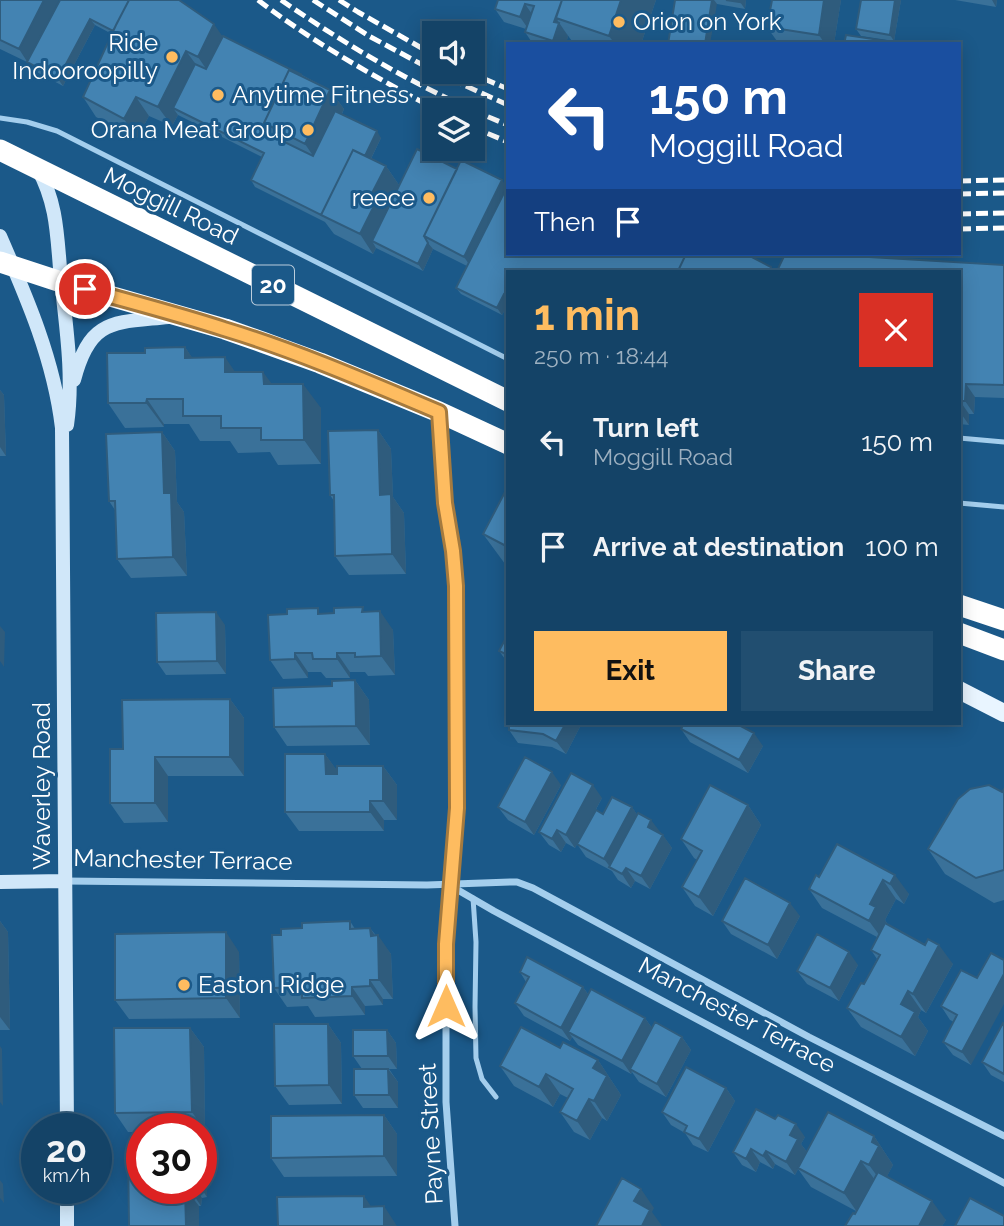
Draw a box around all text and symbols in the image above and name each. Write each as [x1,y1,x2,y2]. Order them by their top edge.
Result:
place label: Orion on York [633,7,782,36]
marker: Orion on York [611,14,627,30]
map controls [422,21,485,161]
button: sound [422,21,485,84]
place label: Ride Indooroopilly [12,28,158,85]
marker: Ride Indooroopilly [164,49,180,65]
text: 150 m [649,68,788,125]
icon: left [534,70,625,161]
place label: Anytime Fitness [232,80,409,109]
marker: Anytime Fitness [210,87,226,103]
button: layers [422,98,485,161]
place label: Orana Meat Group [91,115,294,144]
marker: Orana Meat Group [300,122,316,138]
text: Moggill Road [649,127,844,164]
street label: Moggill Road [99,161,243,251]
place label: reece [352,183,415,212]
marker: reece [421,190,437,206]
icon: arrive [609,203,647,241]
text: Then [534,207,595,237]
pin [55,259,115,319]
road number: 20 [252,266,294,304]
icon: arrive [66,270,104,308]
text: 1 min [534,291,640,340]
button: close [859,293,933,367]
text: 250 m · 18:44 [534,342,669,369]
text: Turn left [593,413,699,443]
icon: left [534,423,572,461]
text: 150 m [861,427,933,457]
text: Moggill Road [593,443,733,470]
icon: arrive [534,528,572,566]
text: Arrive at destination [593,532,844,562]
text: 100 m [865,532,939,562]
button: Exit [534,631,727,711]
button: Share [741,631,933,711]
street label: Waverley Road [27,702,56,870]
street label: Manchester Terrace [73,843,293,876]
street label: Manchester Terrace [634,950,841,1079]
position arrow [409,969,483,1043]
place label: Easton Ridge [198,970,344,999]
marker: Easton Ridge [176,977,192,993]
street label: Payne Street [412,1063,449,1205]
speed limit sign: 30 [126,1113,217,1204]
text: 20 [46,1129,87,1170]
text: km/h [43,1165,90,1186]

